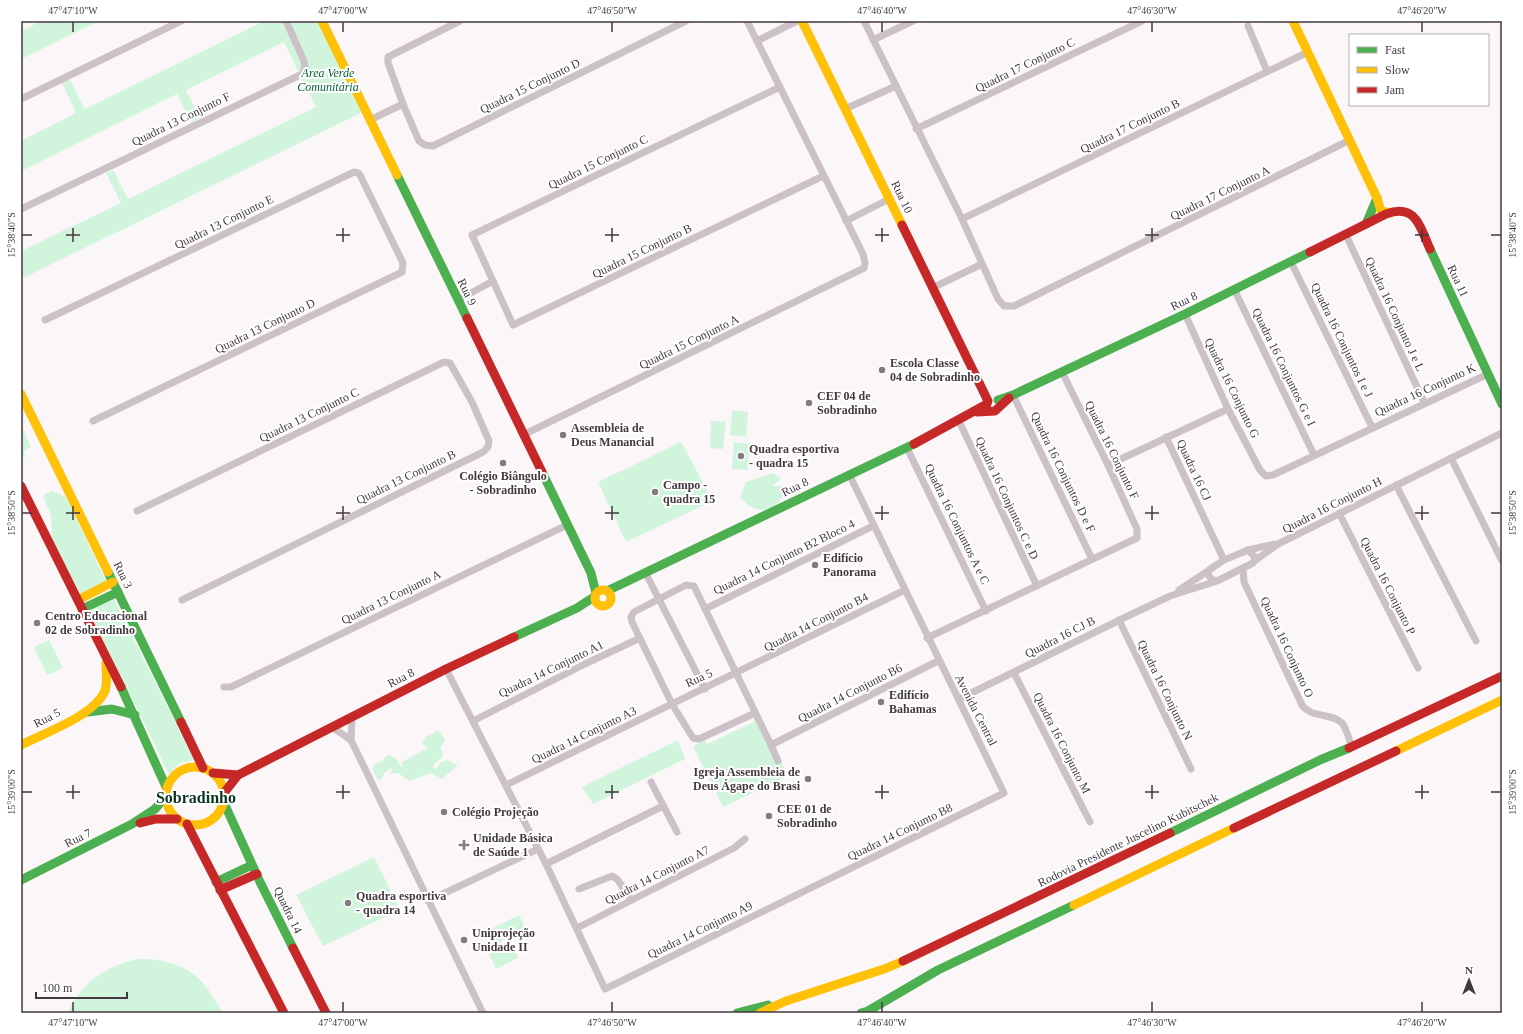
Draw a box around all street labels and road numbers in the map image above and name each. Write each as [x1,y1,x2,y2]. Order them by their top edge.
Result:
street label: Quadra 17 Conjunto C [973,35,1077,95]
street label: Quadra 15 Conjunto D [478,56,583,116]
street label: Quadra 13 Conjunto F [130,89,233,149]
street label: Quadra 17 Conjunto B [1078,96,1182,156]
street label: Quadra 15 Conjunto C [546,132,650,192]
street label: Quadra 17 Conjunto A [1168,163,1272,223]
street label: Rua 10 [888,178,916,216]
street label: Quadra 13 Conjunto E [172,192,276,252]
street label: Quadra 15 Conjunto B [590,221,694,281]
street label: Quadra 16 Conjunto J e L [1362,255,1428,373]
street label: Rua 11 [1444,263,1472,299]
street label: Rua 9 [454,276,480,308]
street label: Quadra 16 Conjuntos I e J [1308,280,1376,400]
street label: Rua 8 [1168,288,1200,314]
street label: Quadra 13 Conjunto D [213,296,318,356]
street label: Quadra 16 Conjuntos G e I [1249,306,1319,428]
street label: Quadra 15 Conjunto A [637,312,741,372]
street label: Quadra 16 Conjunto G [1202,336,1262,441]
street label: Quadra 16 Conjunto K [1372,360,1478,420]
street label: Quadra 13 Conjunto C [257,385,361,445]
street label: Quadra 16 Conjunto F [1082,399,1142,502]
street label: Quadra 16 Conjuntos D e F [1028,409,1098,535]
street label: Quadra 16 Conjuntos C e D [972,434,1042,562]
street label: Quadra 16 CJ [1174,437,1214,503]
street label: Quadra 13 Conjunto B [354,447,458,507]
street label: Quadra 16 Conjuntos A e C [922,461,992,587]
street label: Rua 8 [779,474,811,500]
street label: Quadra 16 Conjunto H [1280,474,1384,536]
street label: Quadra 14 Conjunto B2 Bloco 4 [711,517,857,597]
street label: Quadra 16 Conjunto P [1357,535,1419,637]
street label: Rua 3 [110,559,136,591]
street label: Quadra 13 Conjunto A [339,567,443,627]
street label: Quadra 14 Conjunto B4 [762,590,870,654]
street label: Quadra 16 Conjunto O [1257,594,1317,700]
street label: Quadra 16 CJ B [1023,613,1097,661]
street label: Quadra 14 Conjunto A1 [496,638,606,700]
street label: Quadra 16 Conjunto N [1135,638,1195,743]
street label: Quadra 14 Conjunto B6 [796,661,904,725]
street label: Rua 8 [385,665,417,691]
street label: Rua 5 [683,666,715,690]
street label: Avenida Central [952,672,1000,749]
street label: Quadra 16 Conjunto M [1030,690,1094,796]
street label: Quadra 14 Conjunto A3 [529,704,639,766]
street label: Rua 5 [31,705,63,731]
street label: Rodovia Presidente Juscelino Kubitschek [1036,790,1220,890]
street label: Quadra 14 Conjunto B8 [845,801,955,863]
street label: Rua 7 [62,825,94,851]
street label: Quadra 14 Conjunto A7 [603,843,711,907]
street label: Quadra 14 [271,884,305,936]
street label: Quadra 14 Conjunto A9 [645,899,755,961]

